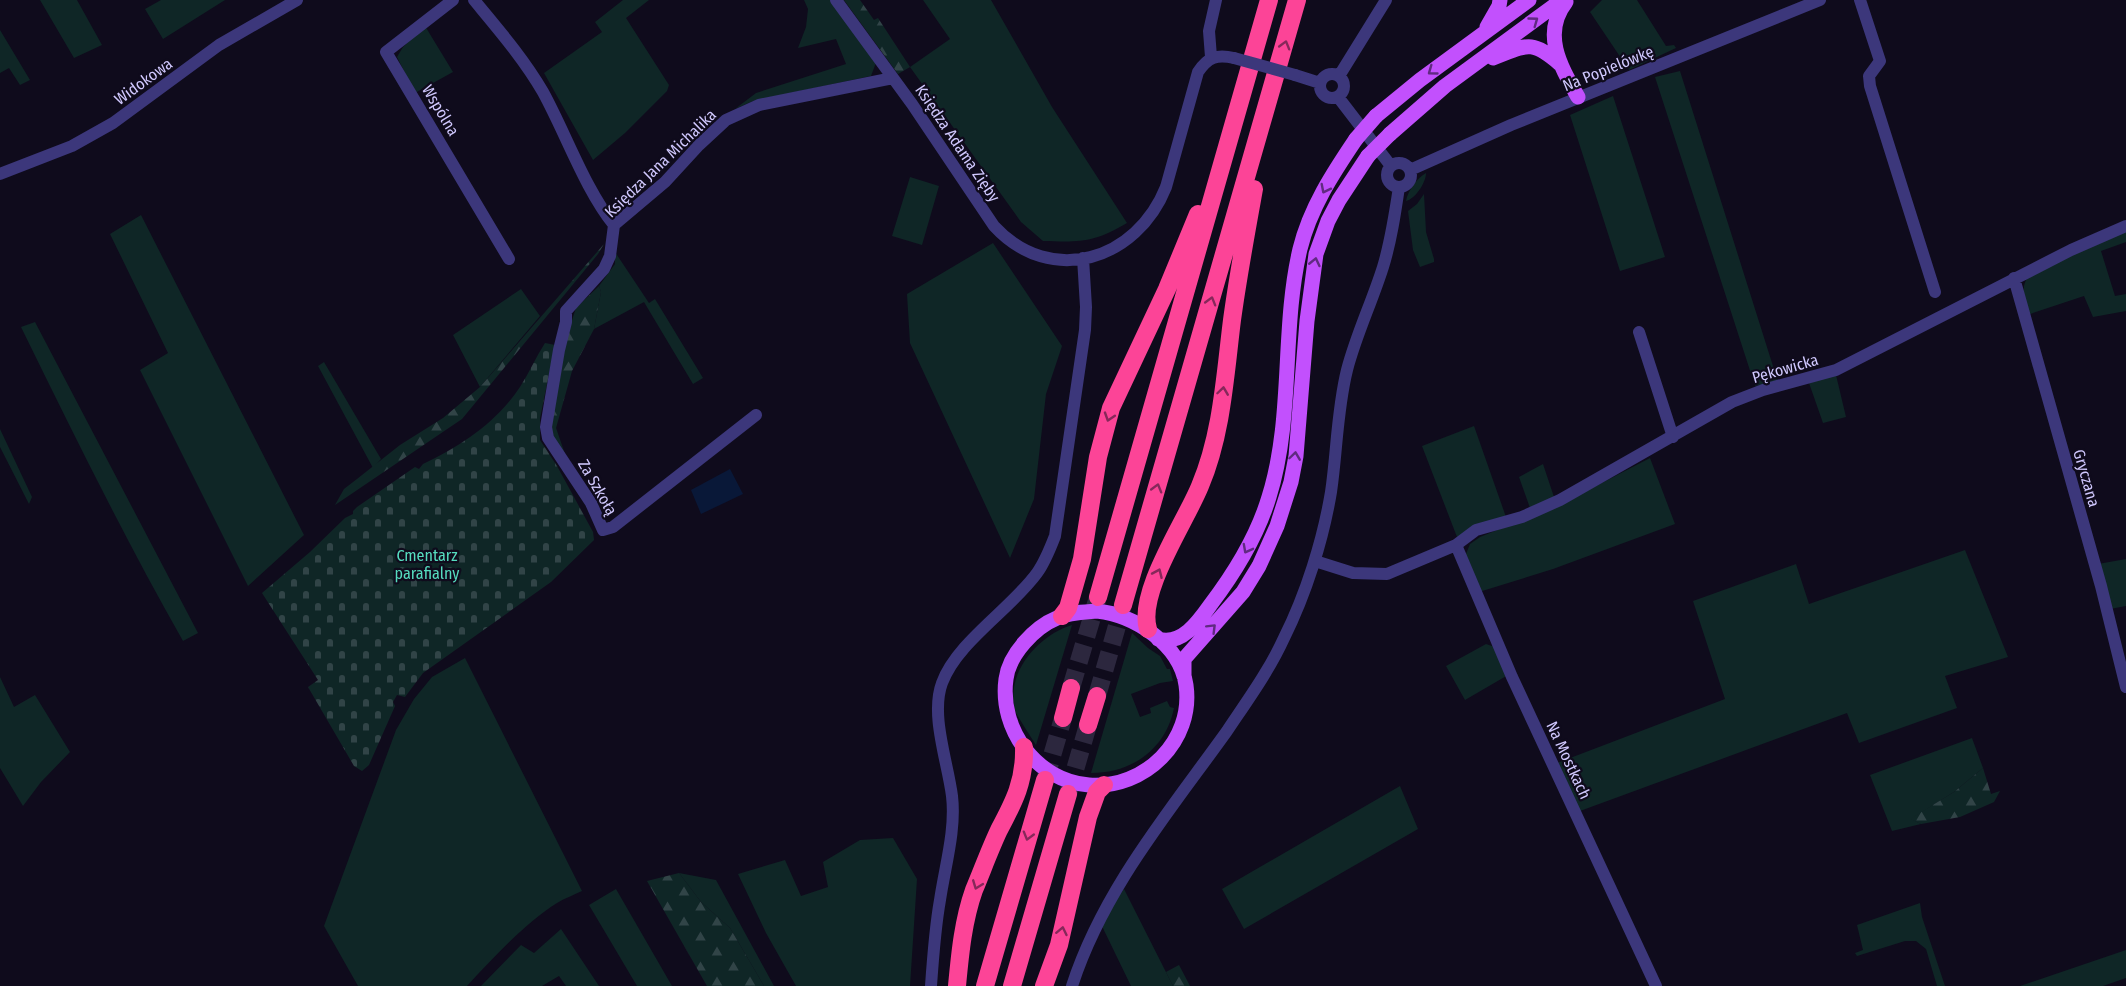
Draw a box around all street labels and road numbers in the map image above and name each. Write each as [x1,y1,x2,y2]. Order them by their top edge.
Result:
street label: Na Popielówkę [1560,42,1656,95]
street label: Widokowa [111,54,176,109]
street label: Wspólna [418,81,463,139]
street label: Księdza Adama Zięby [911,81,1004,206]
street label: Księdza Jana Michalika [601,105,720,221]
street label: Pękowicka [1750,350,1821,387]
street label: Gryczana [2069,447,2104,509]
street label: Za Szkołą [573,456,621,519]
street label: Na Mostkach [1542,718,1595,802]

